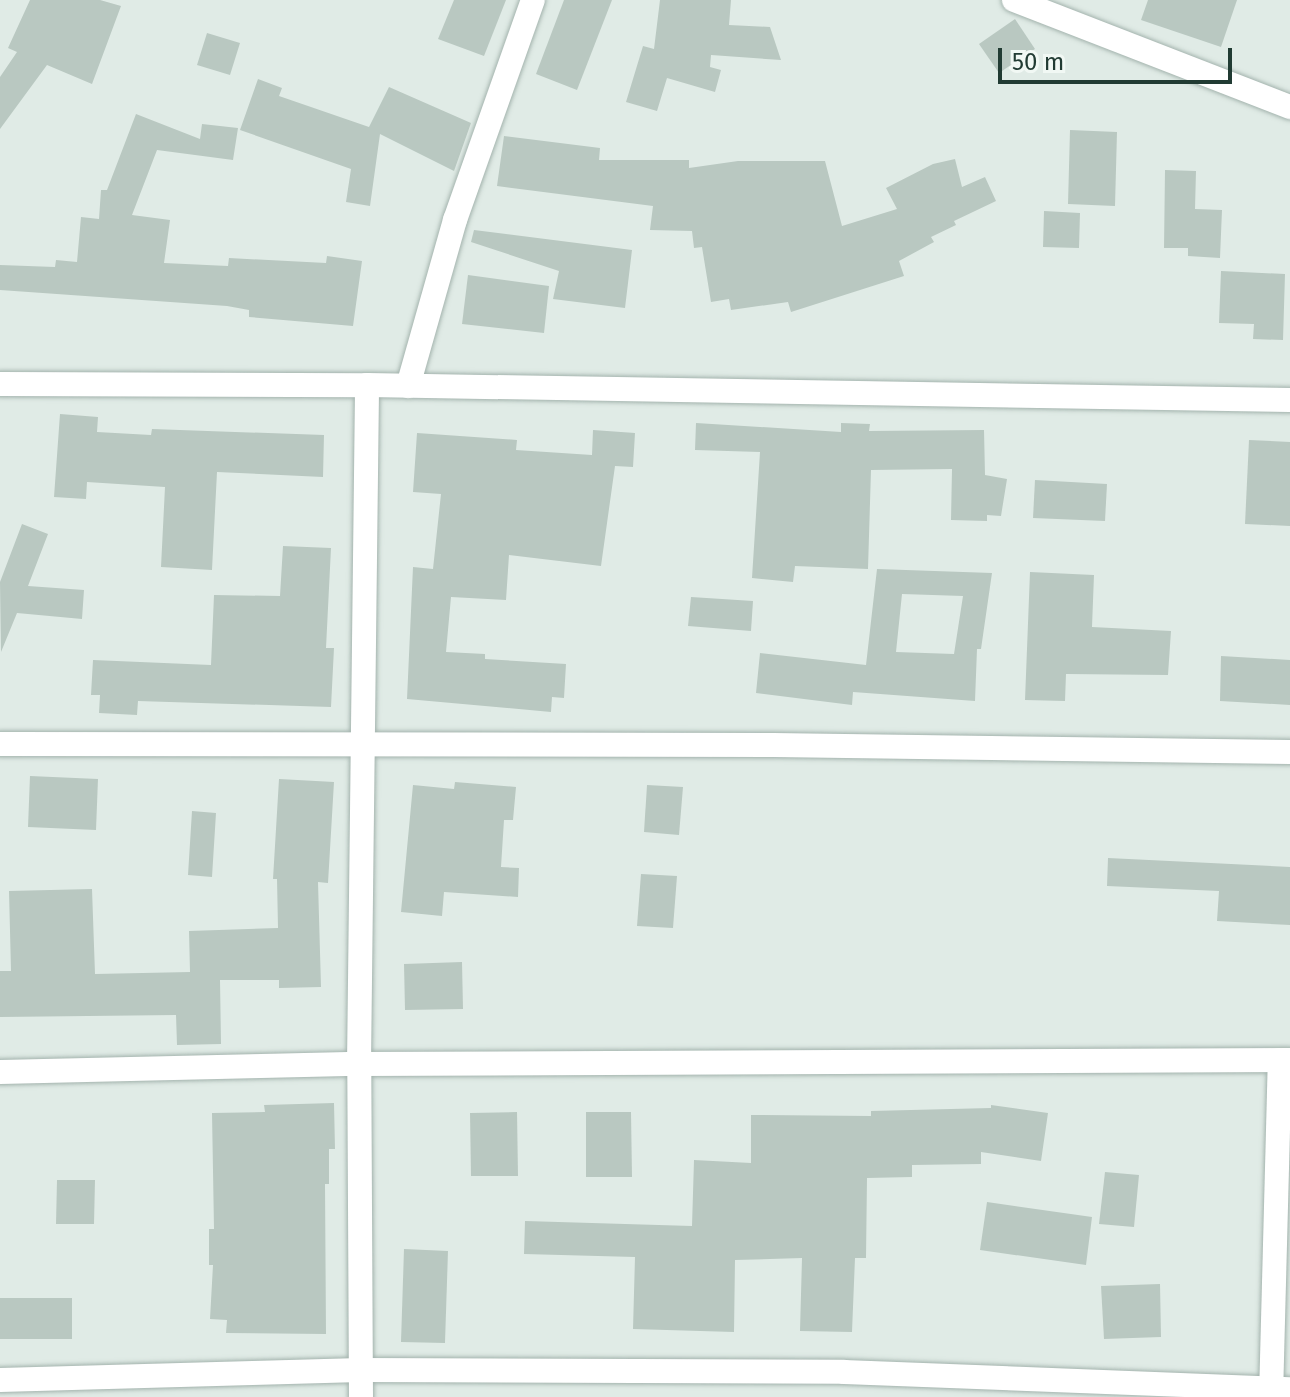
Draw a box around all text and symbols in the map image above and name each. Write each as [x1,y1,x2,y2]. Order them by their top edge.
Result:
scale bar [1002,32,1236,82]
text: 50 m [1012,48,1064,76]

